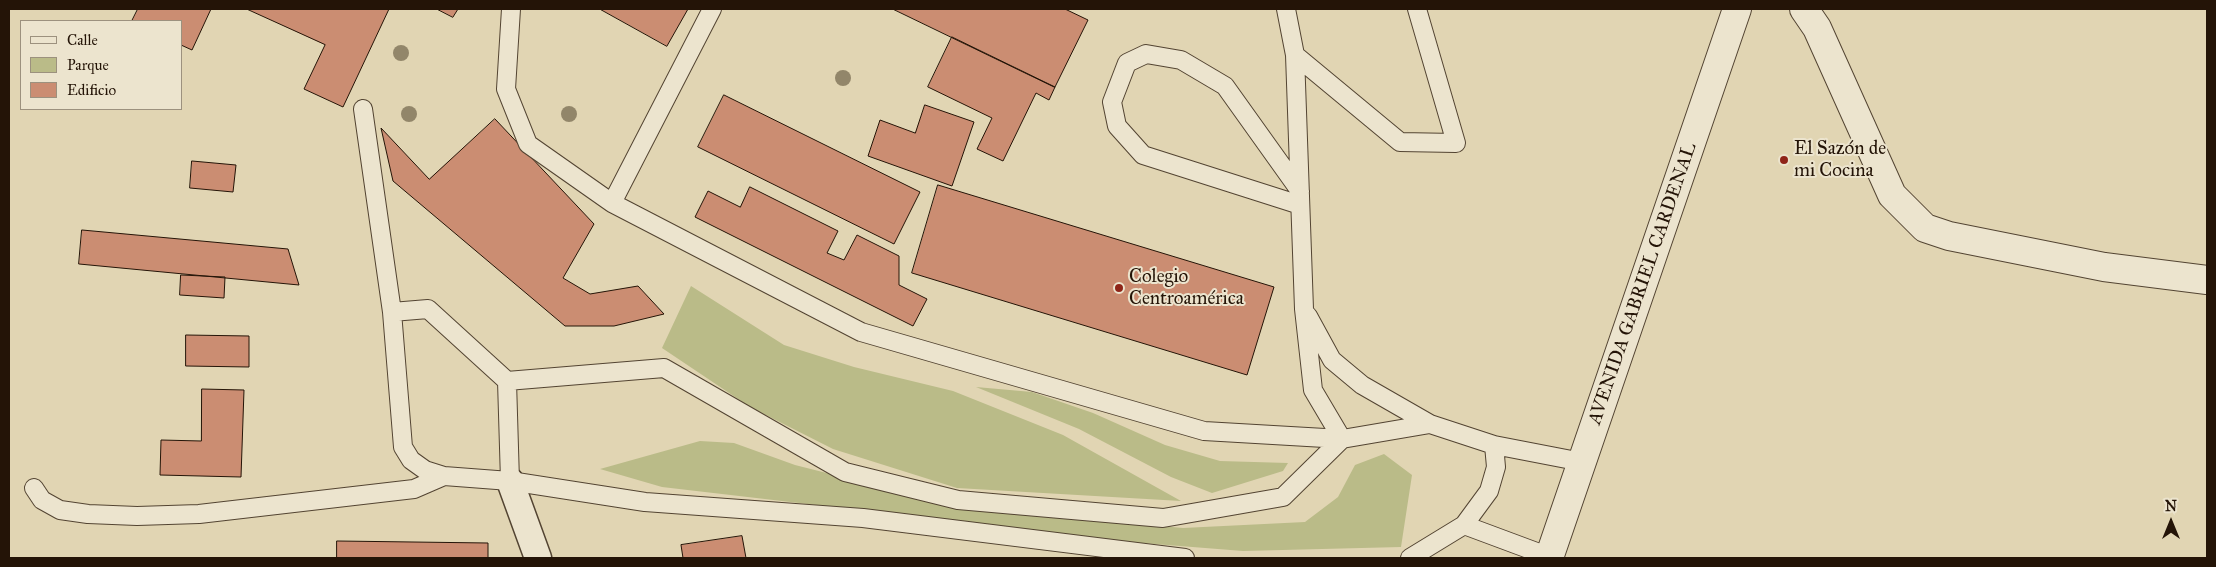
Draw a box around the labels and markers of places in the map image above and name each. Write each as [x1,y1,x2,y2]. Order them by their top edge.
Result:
place label: El Sazón de mi Cocina [1794,138,1886,182]
marker: El Sazón de mi Cocina [1778,154,1790,166]
place label: Colegio Centroamérica [1129,266,1244,310]
marker: Colegio Centroamérica [1113,282,1125,294]

